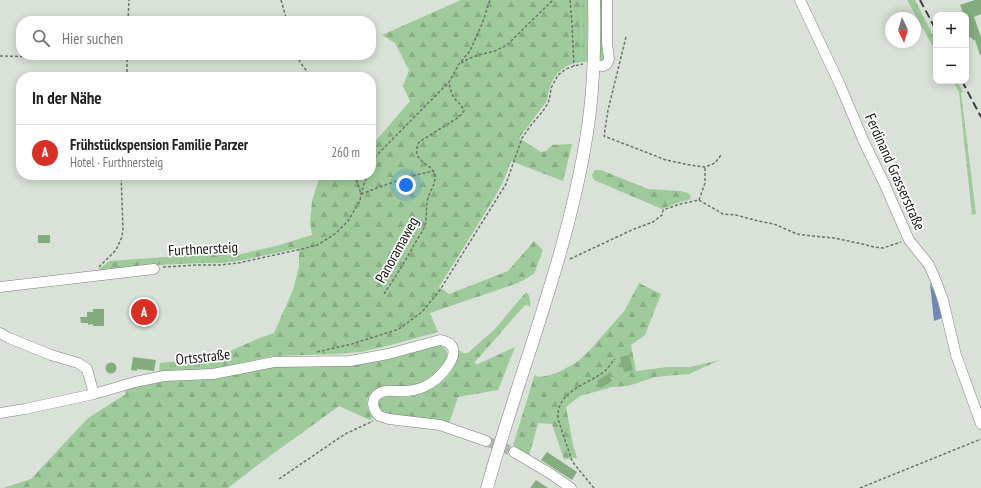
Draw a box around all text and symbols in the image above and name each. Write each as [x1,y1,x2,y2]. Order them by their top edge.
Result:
north arrow [885,12,921,48]
map controls [933,12,969,84]
button: + [933,12,969,48]
search box [16,16,376,60]
icon: search [30,27,52,49]
text: Hier suchen [62,29,123,48]
button: − [933,48,969,84]
text: In der Nähe [32,87,102,109]
street label: Ferdinand Grasserstraße [861,110,930,233]
text: Frühstückspension Familie Parzer [70,135,248,154]
text: A [42,144,48,161]
text: 260 m [331,144,360,161]
text: Hotel · Furthnersteig [70,154,163,171]
your location [396,175,416,195]
street label: Panoramaweg [371,213,422,286]
street label: Furthnersteig [168,237,238,260]
pin: A [131,297,157,327]
street label: Ortsstraße [175,344,231,369]

